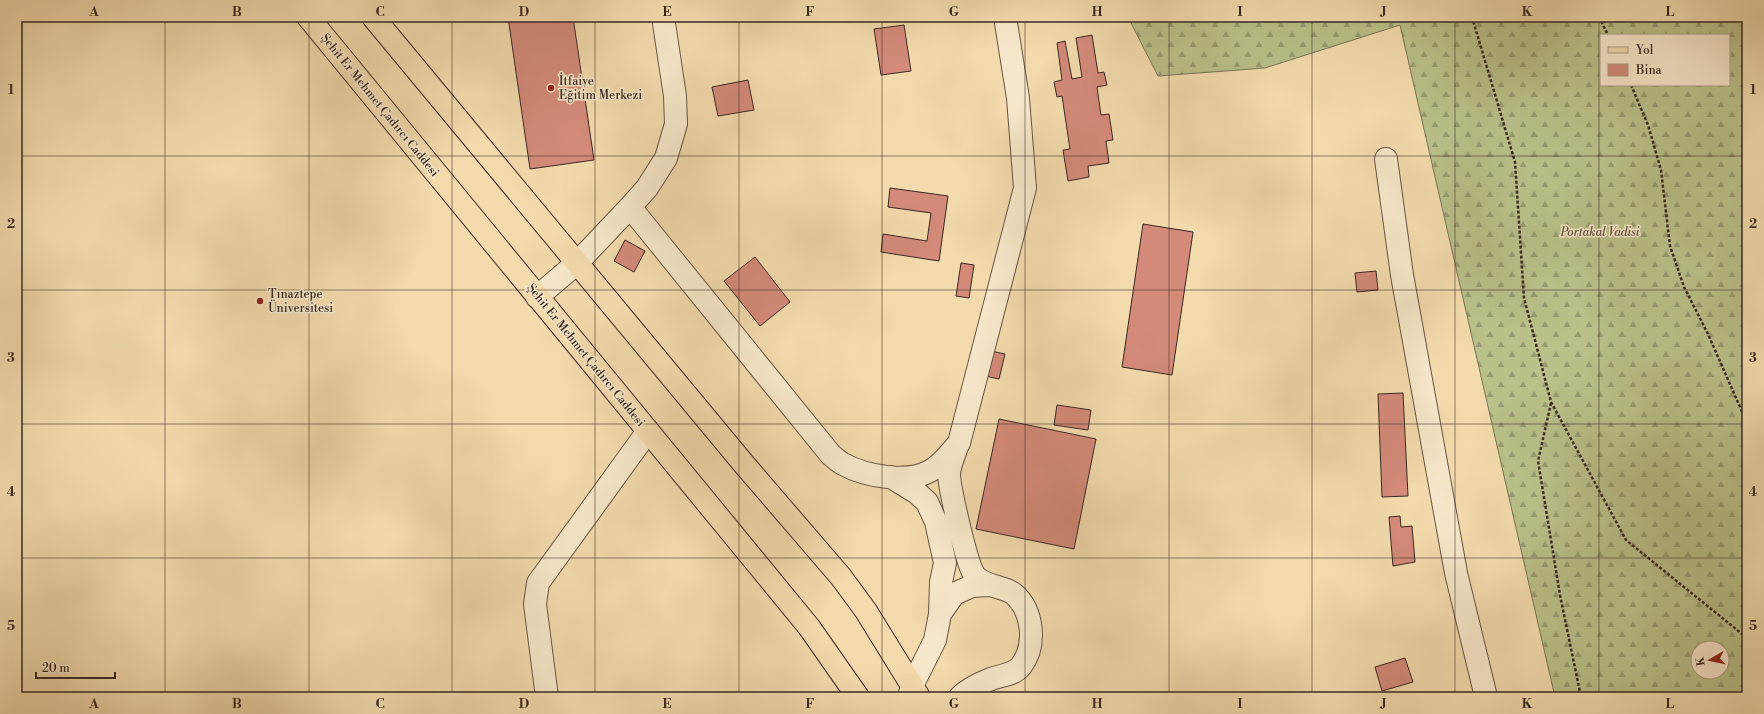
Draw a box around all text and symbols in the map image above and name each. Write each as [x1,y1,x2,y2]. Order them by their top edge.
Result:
text: A [88,4,99,20]
text: B [232,4,242,20]
text: C [375,4,385,20]
text: D [519,4,529,20]
text: E [662,4,672,20]
text: F [805,4,815,20]
text: G [949,4,960,20]
text: H [1092,4,1103,20]
text: I [1237,4,1243,20]
text: J [1379,4,1387,20]
text: K [1522,4,1533,20]
text: L [1666,4,1675,20]
street label: Şehit Er Mehmet Çadırcı Caddesi [317,31,442,180]
legend [1600,34,1730,86]
text: Yol [1635,43,1654,58]
text: Bina [1635,63,1663,78]
place label: İtfaiye Eğitim Merkezi [559,72,642,103]
text: 1 [8,82,15,98]
text: 1 [1750,82,1757,98]
marker: İtfaiye Eğitim Merkezi [546,83,556,93]
text: 2 [7,216,15,232]
text: 2 [1749,216,1757,232]
park label: Portakal Vadisi [1559,225,1640,240]
street label: Şehit Er Mehmet Çadırcı Caddesi [523,281,648,430]
place label: Tınaztepe Üniversitesi [268,287,333,316]
marker: Tınaztepe Üniversitesi [255,296,265,306]
text: 3 [7,350,15,366]
text: 3 [1749,350,1757,366]
text: 4 [7,484,16,500]
text: 4 [1749,484,1758,500]
text: 5 [7,618,15,634]
text: 5 [1749,618,1757,634]
north arrow [1690,640,1730,680]
scale bar [36,654,115,680]
text: K [1693,655,1709,667]
text: 20 m [42,661,70,676]
text: A [88,696,99,712]
text: B [232,696,242,712]
text: C [375,696,385,712]
text: D [519,696,529,712]
text: E [662,696,672,712]
text: F [805,696,815,712]
text: G [949,696,960,712]
text: H [1092,696,1103,712]
text: I [1237,696,1243,712]
text: J [1379,696,1387,712]
text: K [1522,696,1533,712]
text: L [1666,696,1675,712]

